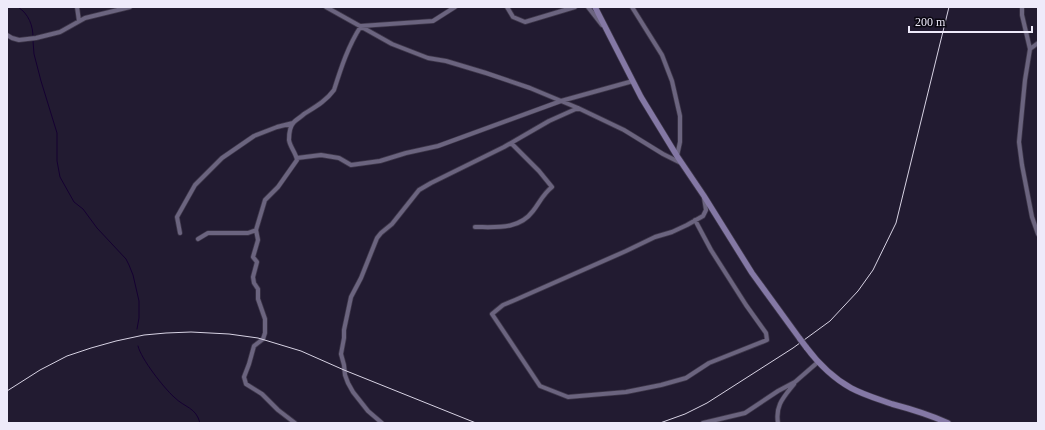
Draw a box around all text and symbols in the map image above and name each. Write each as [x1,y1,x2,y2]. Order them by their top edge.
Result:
scale bar [909,8,1032,34]
text: 200 m [915,15,946,29]

